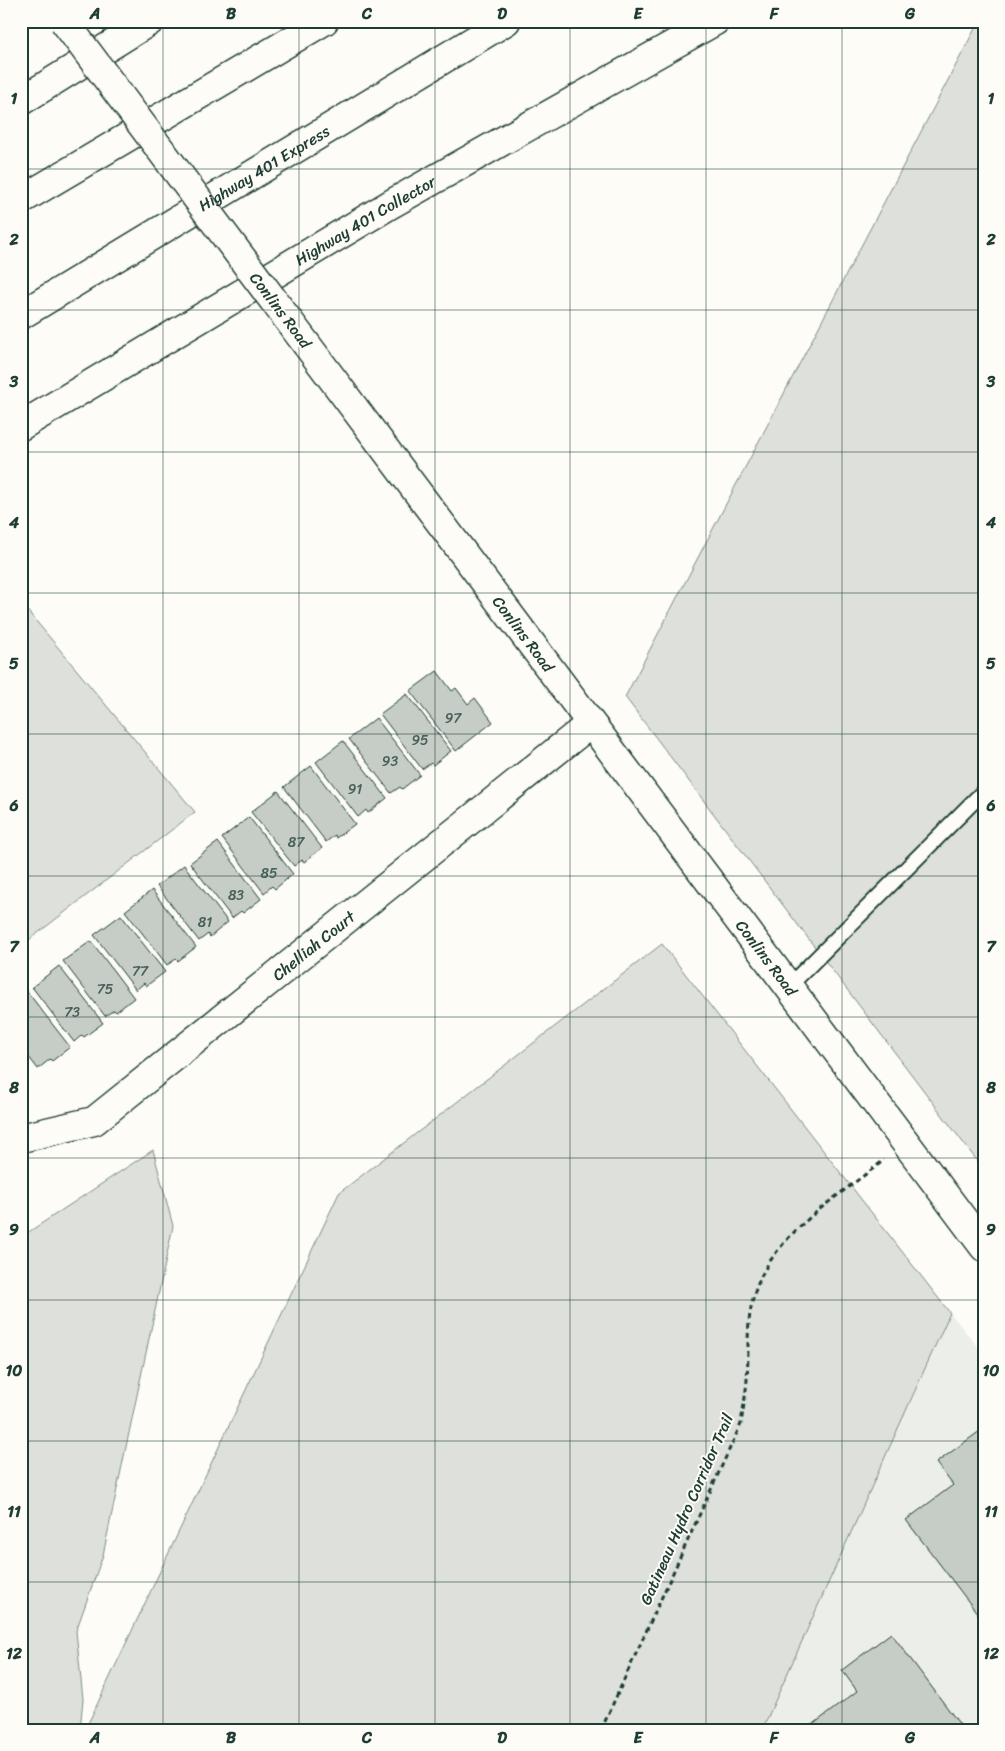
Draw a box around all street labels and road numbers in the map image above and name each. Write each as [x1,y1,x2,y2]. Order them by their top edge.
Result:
street label: Highway 401 Express [192,117,336,220]
street label: Highway 401 Collector [289,167,443,274]
street label: Conlins Road [242,266,320,356]
street label: Conlins Road [485,589,563,680]
street label: Chelliah Court [265,903,362,988]
street label: Conlins Road [728,913,806,1004]
street label: Gatineau Hydro Corridor Trail [631,1408,742,1610]

